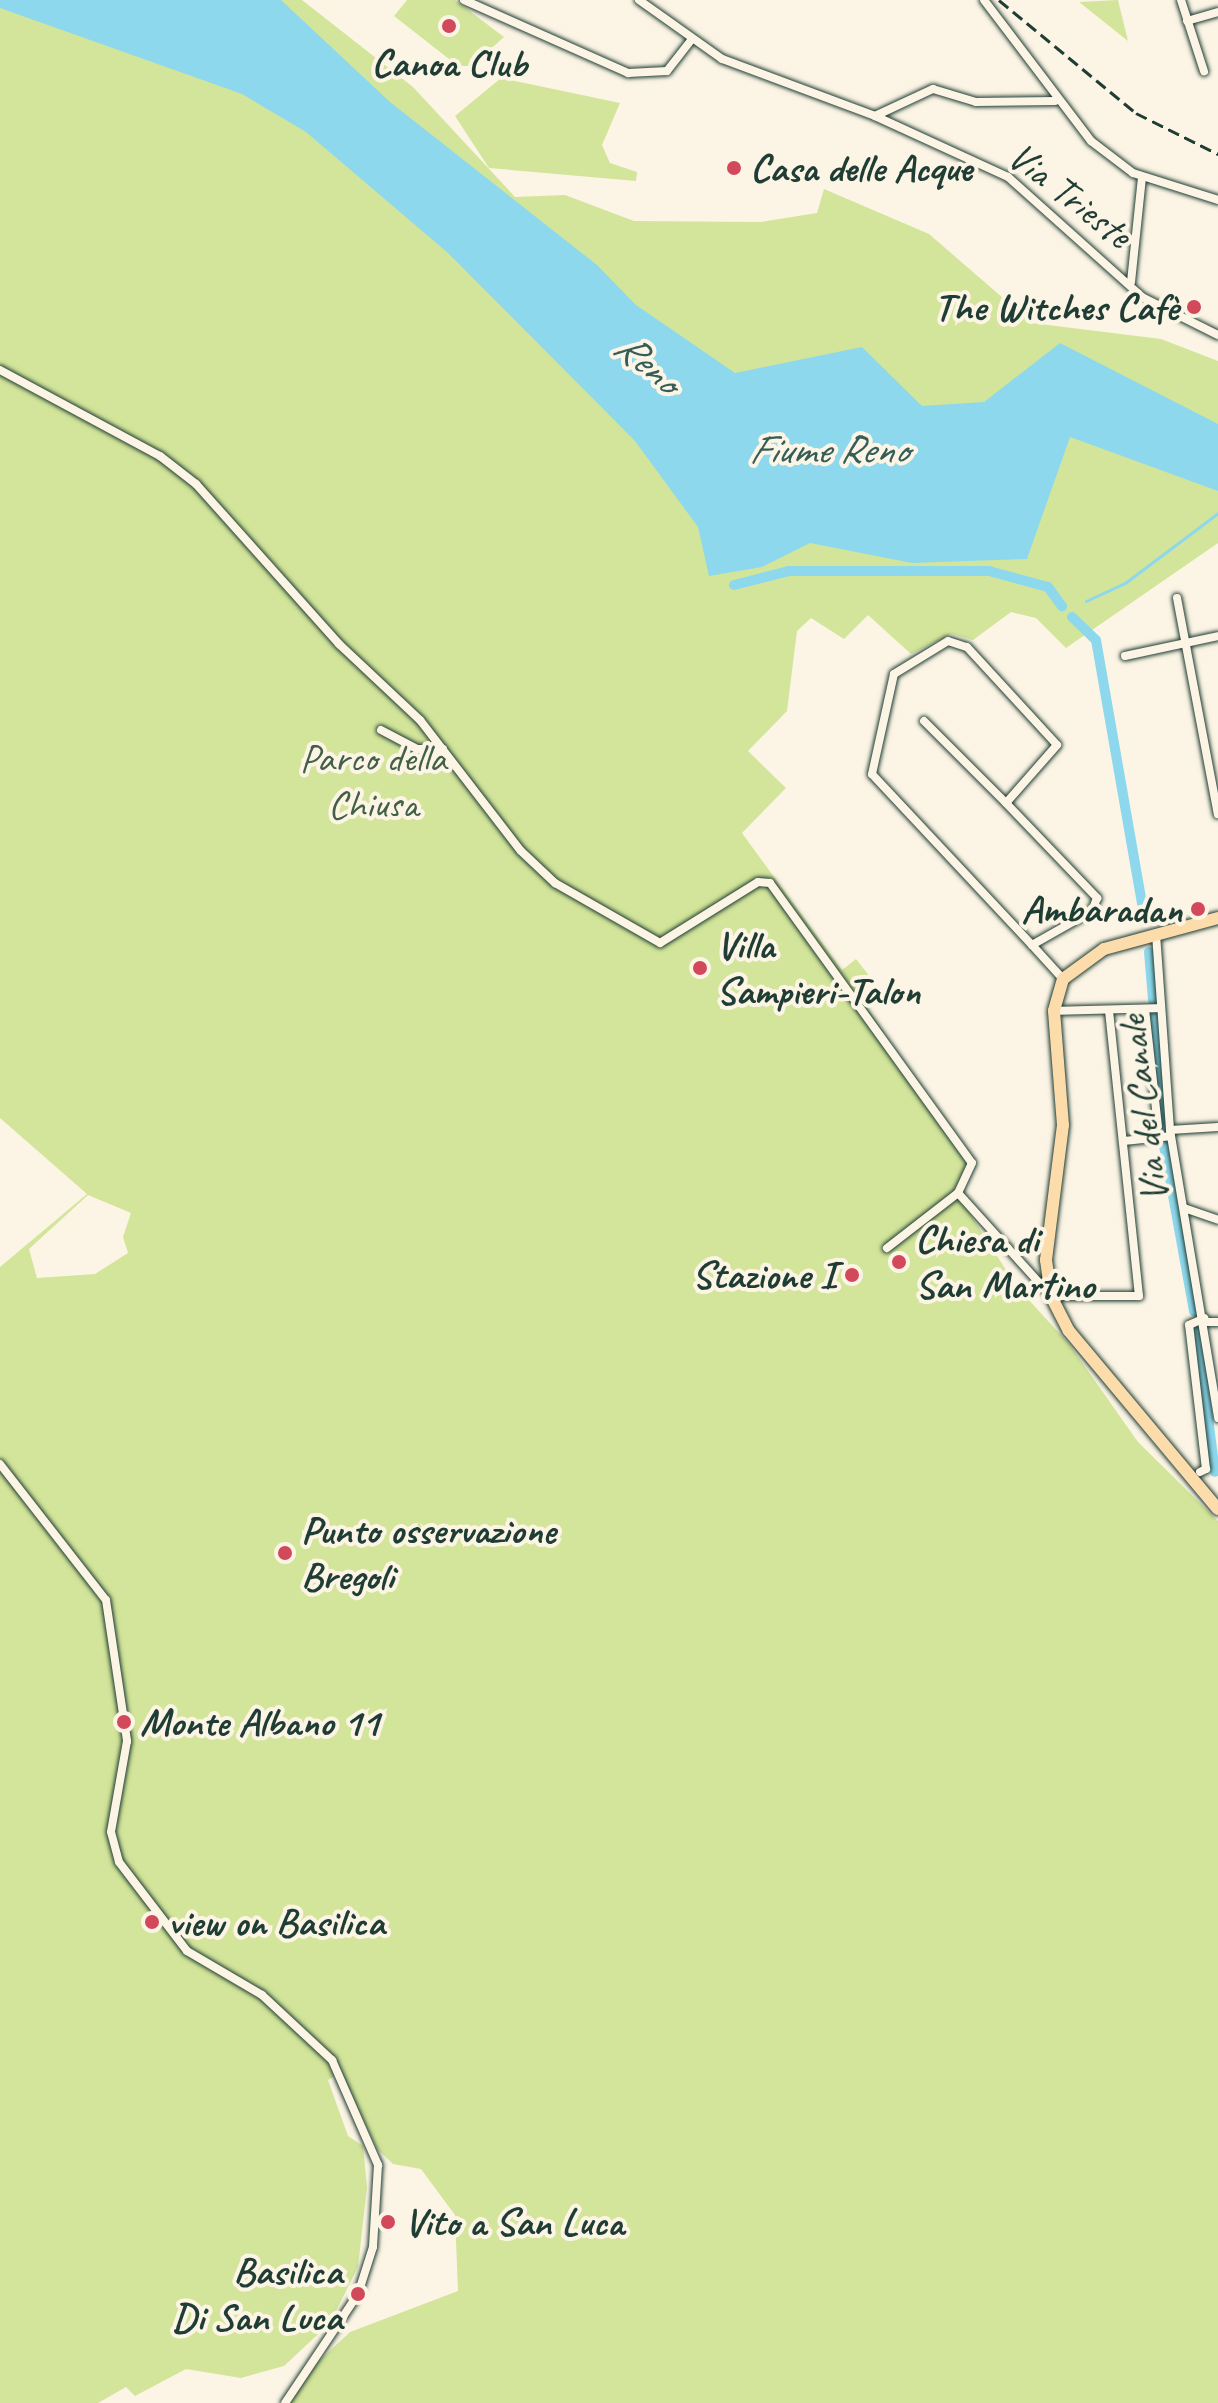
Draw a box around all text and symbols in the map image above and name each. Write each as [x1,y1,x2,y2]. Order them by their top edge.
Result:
marker: Canoa Club [440,17,458,35]
place label: Canoa Club [371,39,527,87]
street label: Via Trieste [999,132,1141,258]
place label: Casa delle Acque [750,144,972,192]
marker: Casa delle Acque [725,159,743,177]
place label: The Witches Cafè [934,283,1178,331]
marker: The Witches Cafè [1185,298,1203,316]
water label: Reno [604,321,690,405]
water label: Fiume Reno [748,425,908,475]
park label: Parco della Chiusa [301,734,445,828]
place label: Ambaradan [1021,885,1182,933]
marker: Ambaradan [1189,900,1207,918]
place label: Villa Sampieri-Talon [716,921,920,1015]
marker: Villa Sampieri-Talon [691,959,709,977]
street label: Via del Canale [1108,1013,1178,1205]
place label: Chiesa di San Martino [915,1215,1096,1309]
place label: Stazione I [692,1251,836,1299]
marker: Chiesa di San Martino [890,1253,908,1271]
marker: Stazione I [843,1266,861,1284]
place label: Punto osservazione Bregoli [301,1506,556,1600]
marker: Punto osservazione Bregoli [276,1544,294,1562]
place label: Monte Albano 11 [140,1698,380,1746]
marker: Monte Albano 11 [115,1713,133,1731]
place label: view on Basilica [168,1898,384,1946]
marker: view on Basilica [143,1913,161,1931]
place label: Vito a San Luca [404,2198,623,2246]
marker: Vito a San Luca [379,2213,397,2231]
place label: Basilica Di San Luca [174,2247,342,2341]
marker: Basilica Di San Luca [349,2285,367,2303]

